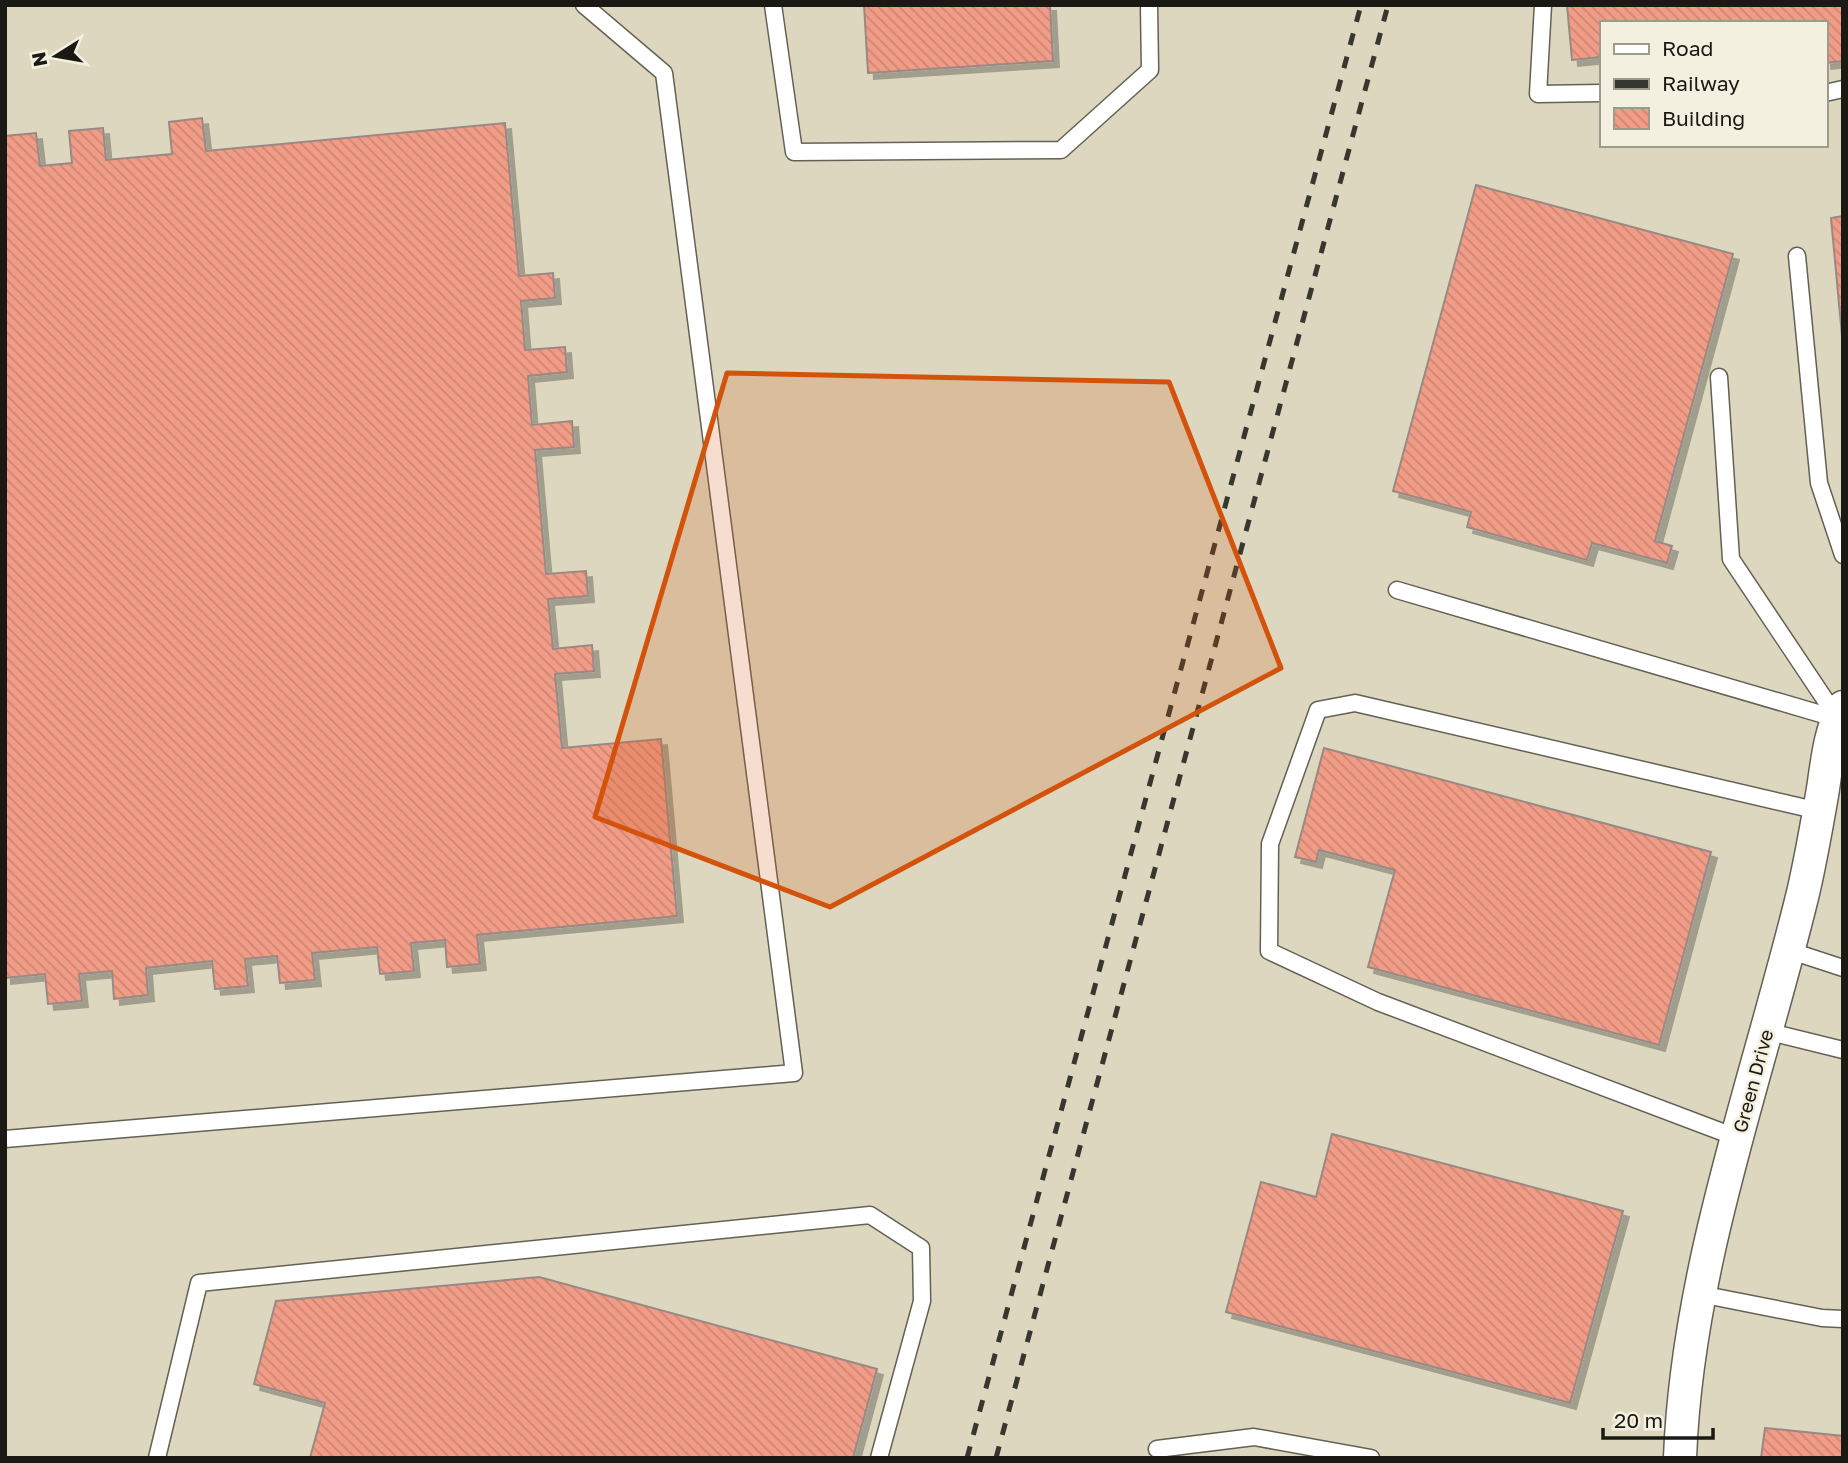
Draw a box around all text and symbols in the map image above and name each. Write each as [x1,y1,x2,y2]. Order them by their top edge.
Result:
north arrow [21,21,91,91]
legend [1600,21,1827,147]
text: Road [1662,35,1713,61]
text: N [26,50,51,69]
text: Railway [1662,70,1740,96]
text: Building [1662,105,1745,131]
street label: Green Drive [1728,1027,1777,1135]
scale bar [1603,1396,1713,1440]
text: 20 m [1614,1407,1663,1433]

